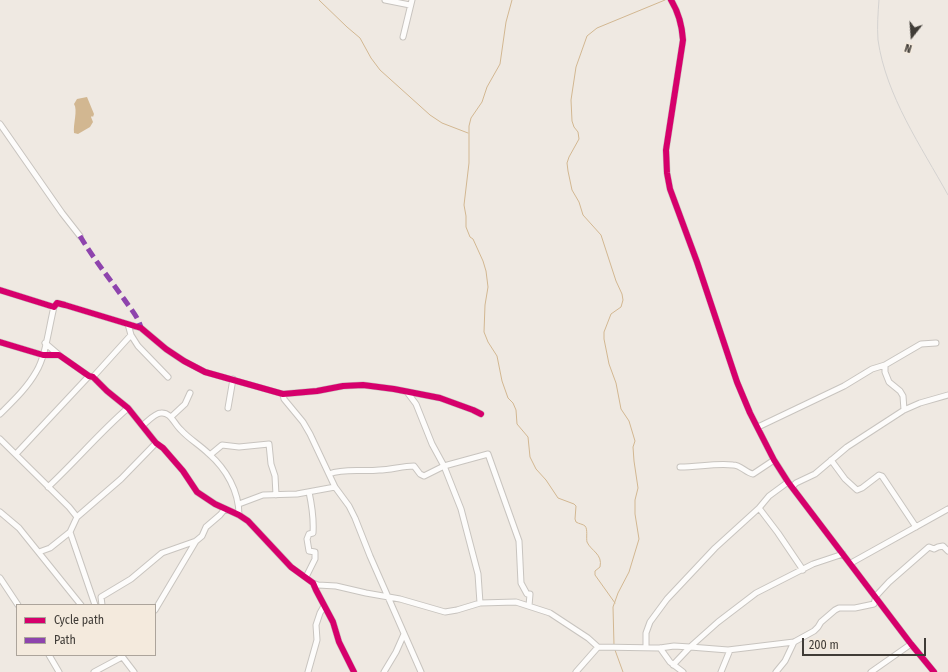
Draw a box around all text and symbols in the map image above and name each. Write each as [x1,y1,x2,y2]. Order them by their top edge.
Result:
north arrow [892,16,932,56]
text: N [903,41,913,55]
legend [16,604,156,656]
text: Cycle path [54,613,104,627]
scale bar [804,630,928,656]
text: Path [54,633,76,647]
text: 200 m [809,638,839,652]

